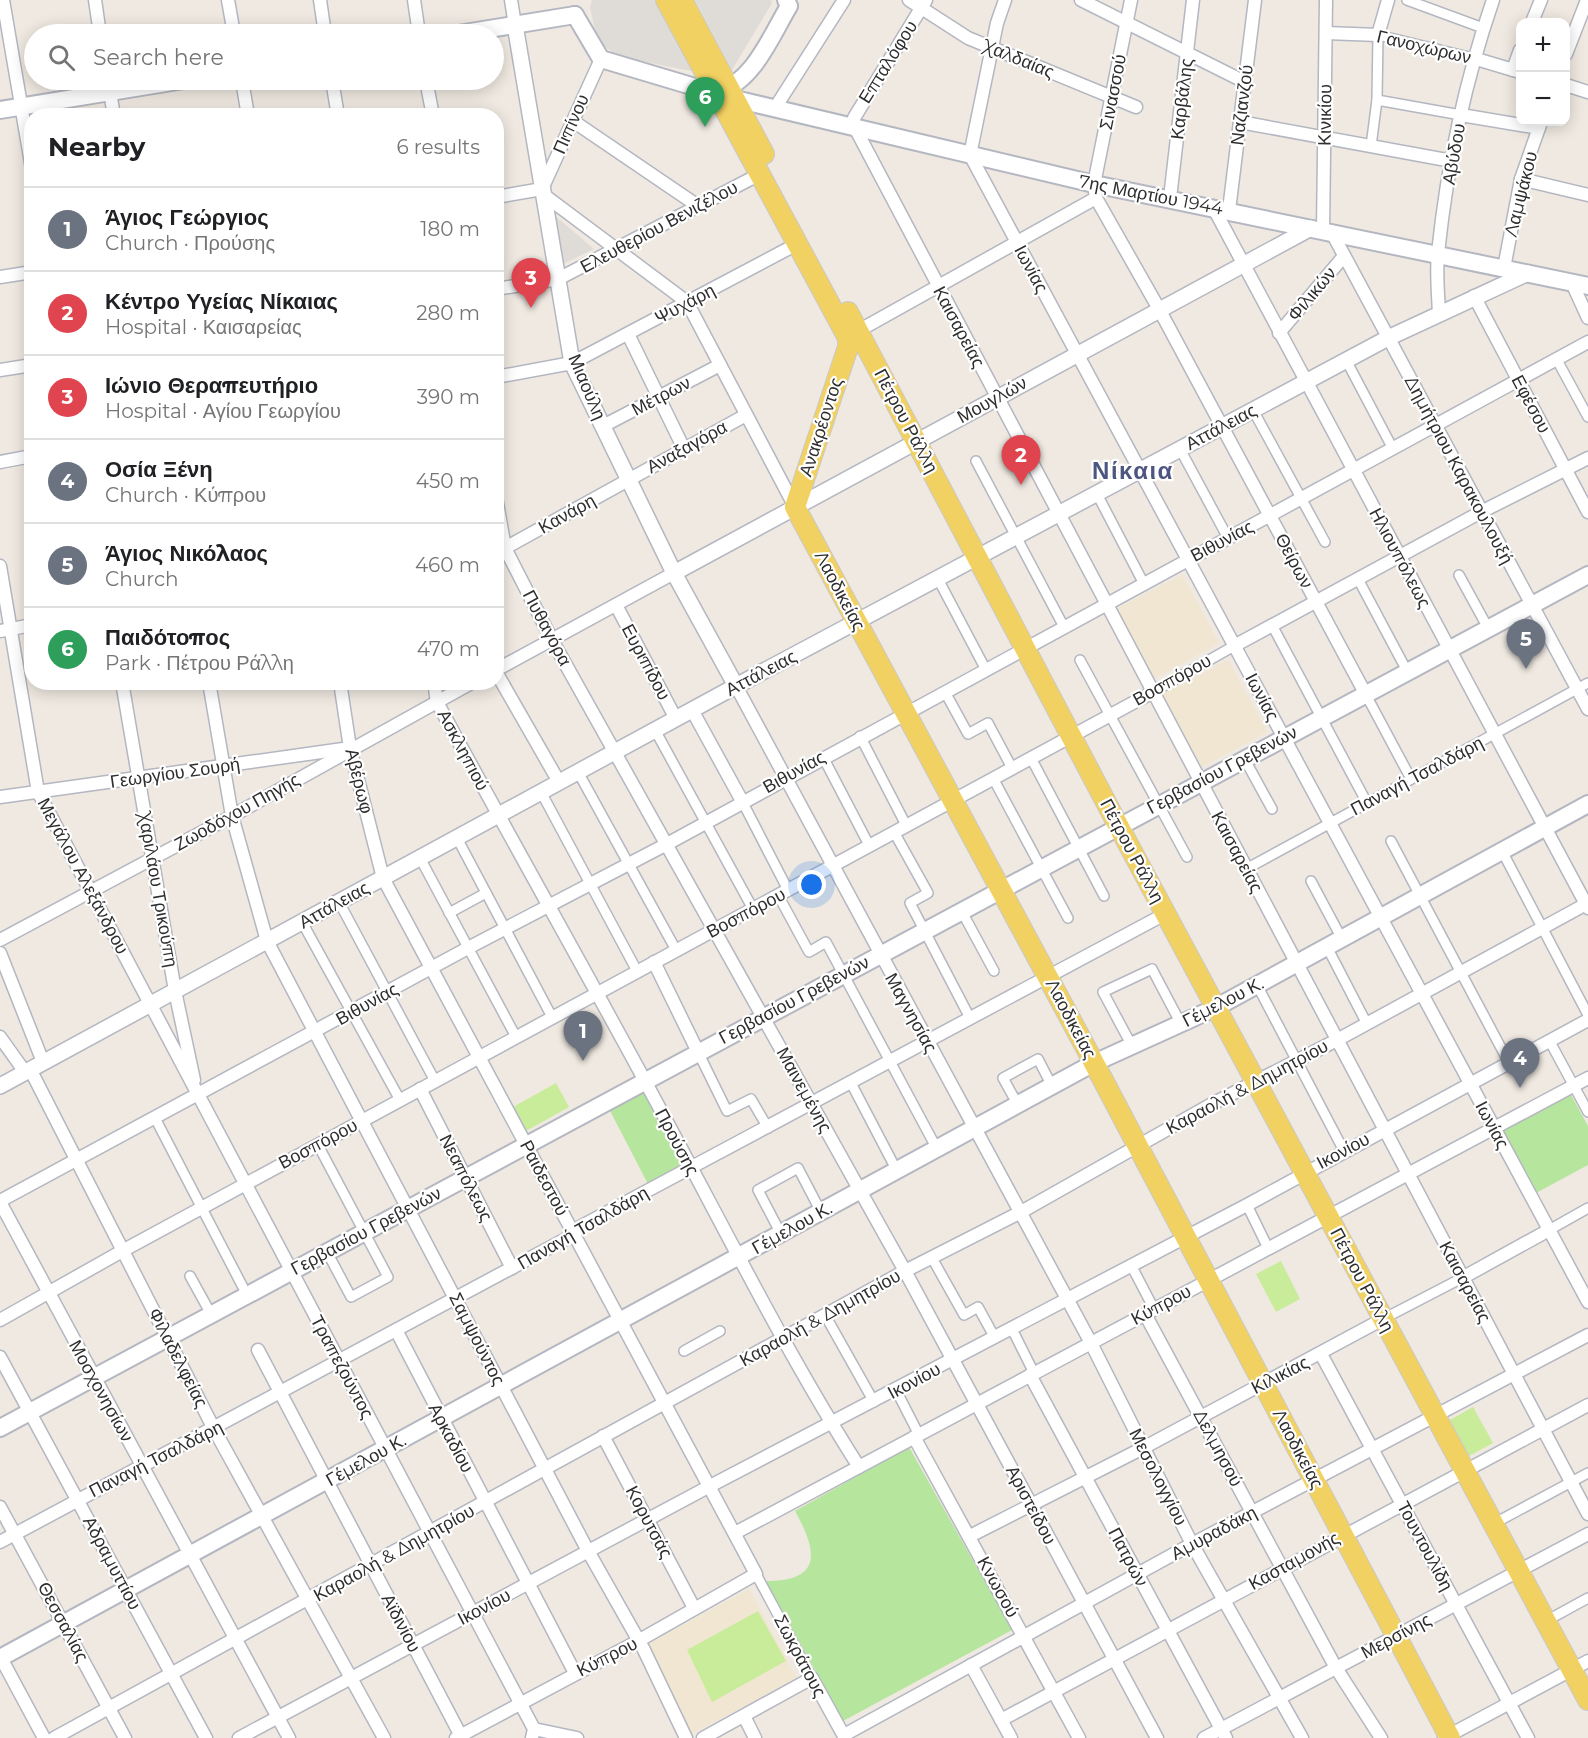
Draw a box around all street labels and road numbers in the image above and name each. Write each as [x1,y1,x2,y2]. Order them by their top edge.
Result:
street label: Επταλόφου [854,16,922,108]
street label: Γανοχώρων [1375,25,1473,69]
street label: Χαλδαίας [978,34,1058,83]
street label: Σινασσού [1095,52,1131,132]
street label: Καρβάλης [1166,57,1198,141]
street label: Ναζιανζού [1226,63,1258,147]
street label: Κινικίου [1313,84,1337,146]
street label: Πιπίνου [548,91,594,157]
street label: Αβύδου [1438,122,1470,186]
street label: Λαμψάκου [1500,149,1542,239]
street label: 7ης Μαρτίου 1944 [1077,170,1225,220]
street label: Ελευθερίου Βενιζέλου [577,176,741,278]
street label: Ιωνίας [1009,241,1053,297]
street label: Φιλικών [1283,262,1341,326]
street label: Ψυχάρη [651,279,719,329]
street label: Καισαρείας [928,283,990,372]
street label: Μιαούλη [563,351,611,423]
street label: Πέτρου Ράλλη [869,365,943,477]
street label: Μέτρων [628,371,694,421]
street label: Εφέσου [1507,371,1555,437]
street label: Μουγλών [953,372,1031,428]
street label: Δημήτριου Καρακουλουξή [1400,372,1518,568]
street label: Ανακρέοντος [795,374,847,479]
street label: Αττάλειας [1182,399,1261,455]
street label: Αναξαγόρα [643,416,731,478]
street label: Κανάρη [535,489,599,539]
street label: Ηλιουπόλεως [1364,504,1436,612]
street label: Βιθυνίας [1187,515,1257,567]
street label: Θείρων [1270,530,1318,592]
street label: Λαοδικείας [810,547,870,635]
street label: Πυθαγόρα [518,586,576,670]
street label: Ευριπίδου [617,620,675,704]
street label: Αττάλειας [722,645,801,701]
street label: Βοσπόρου [1129,649,1215,711]
street label: Ιωνίας [1240,669,1284,725]
street label: Ασκληπιού [432,706,494,794]
street label: Γερβασίου Γρεβενών [1143,721,1301,819]
street label: Παναγή Τσαλδάρη [1347,732,1487,820]
street label: Αβέρωφ [340,746,378,816]
street label: Βιθυνίας [759,746,829,798]
street label: Γεωργίου Σουρή [109,753,241,793]
street label: Ζωοδόχου Πηγής [170,768,304,856]
street label: Μεγάλου Αλεξάνδρου [33,794,133,958]
street label: Πέτρου Ράλλη [1095,795,1169,907]
street label: Χαριλάου Τρικούπη [133,808,182,969]
street label: Καισαρείας [1206,808,1268,897]
street label: Αττάλειας [295,877,373,933]
street label: Βοσπόρου [703,883,789,943]
street label: Γερβασίου Γρεβενών [715,951,873,1049]
street label: Μαγνησίας [880,969,942,1057]
street label: Γέμελου Κ. [1179,972,1267,1032]
street label: Λαοδικείας [1041,975,1101,1063]
street label: Βιθυνίας [332,978,402,1030]
street label: Καραολή & Δημητρίου [1162,1035,1332,1139]
street label: Μαινεμένης [772,1043,837,1137]
street label: Ιωνίας [1470,1097,1514,1153]
street label: Προύσης [650,1105,704,1180]
street label: Βοσπόρου [275,1114,361,1174]
street label: Ικονίου [1313,1128,1373,1174]
street label: Νεαπόλεως [435,1131,497,1226]
street label: Ραιδεστού [515,1137,573,1219]
street label: Γερβασίου Γρεβενών [287,1182,445,1280]
street label: Παναγή Τσαλδάρη [514,1182,652,1274]
street label: Γέμελου Κ. [748,1197,836,1259]
street label: Πέτρου Ράλλη [1325,1224,1399,1336]
street label: Καισαρείας [1434,1238,1496,1327]
street label: Καραολή & Δημητρίου [736,1265,904,1371]
street label: Κύπρου [1127,1280,1195,1330]
street label: Σαμψούντος [444,1289,510,1389]
street label: Φιλαδελφείας [143,1304,213,1412]
street label: Τραπεζούντος [306,1312,379,1423]
street label: Μοσχονησίων [64,1336,138,1446]
street label: Κιλικίας [1247,1351,1313,1399]
street label: Ικονίου [884,1358,944,1404]
street label: Αρκαδίου [424,1400,478,1476]
street label: Λαοδικείας [1268,1405,1328,1493]
street label: Δελμησού [1189,1406,1247,1490]
street label: Παναγή Τσαλδάρη [85,1416,227,1502]
street label: Μεσολογγίου [1124,1425,1192,1529]
street label: Γέμελου Κ. [322,1429,410,1491]
street label: Αριστείδου [1001,1462,1061,1548]
street label: Κορυτσάς [621,1482,677,1562]
street label: Τουντουλίδη [1392,1497,1458,1595]
street label: Καραολή & Δημητρίου [310,1500,478,1606]
street label: Αμυραδάκη [1167,1501,1261,1565]
street label: Αδραμυττίου [78,1512,146,1614]
street label: Πατρών [1103,1524,1153,1590]
street label: Κασταμονής [1245,1527,1344,1595]
street label: Κνωσού [972,1553,1024,1621]
street label: Θεσσαλίας [33,1578,93,1666]
street label: Ικονίου [454,1584,514,1630]
street label: Αϊδινίου [377,1590,425,1656]
street label: Μερσίνης [1357,1608,1435,1664]
street label: Σωκράτους [769,1611,831,1701]
street label: Κύπρου [573,1632,641,1682]

